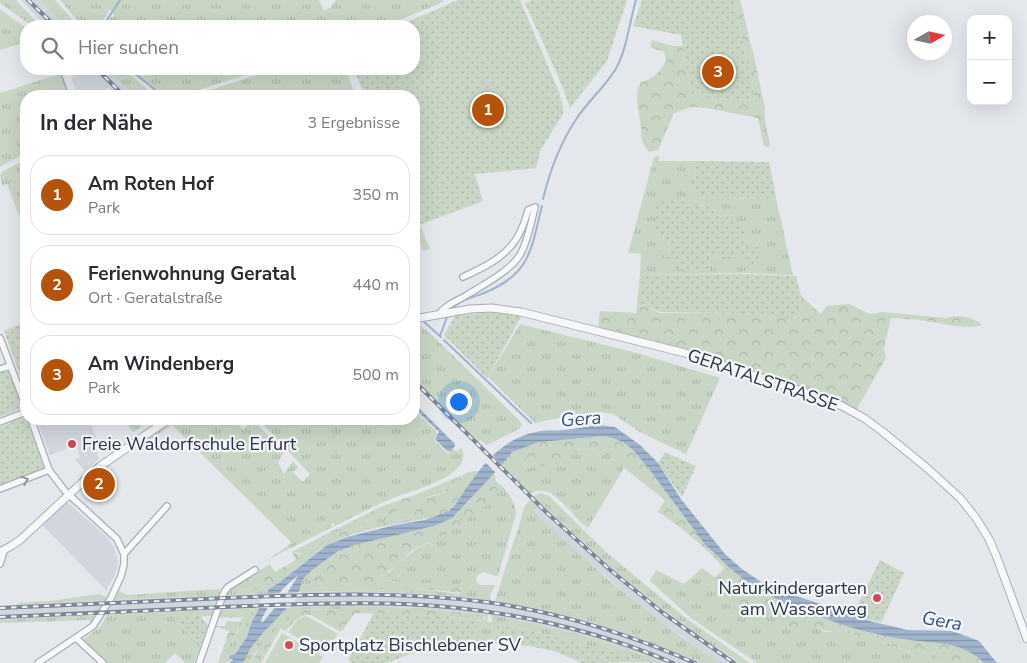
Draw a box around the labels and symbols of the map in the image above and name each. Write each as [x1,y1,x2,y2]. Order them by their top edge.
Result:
north arrow [907,15,952,60]
pin: 3 [702,53,734,91]
pin: 1 [472,91,504,129]
street label: GERATALSTRASSE [684,343,842,417]
your location [446,389,472,415]
water label: Gera [560,405,602,433]
place label: Freie Waldorfschule Erfurt [82,432,297,456]
marker: Freie Waldorfschule Erfurt [66,438,78,450]
pin: 2 [83,465,115,503]
one-way arrow [20,475,29,486]
place label: Naturkindergarten am Wasserweg [718,576,867,621]
marker: Naturkindergarten am Wasserweg [871,592,883,604]
water label: Gera [920,605,964,637]
place label: Sportplatz Bischlebener SV [299,633,522,657]
marker: Sportplatz Bischlebener SV [283,639,295,651]

